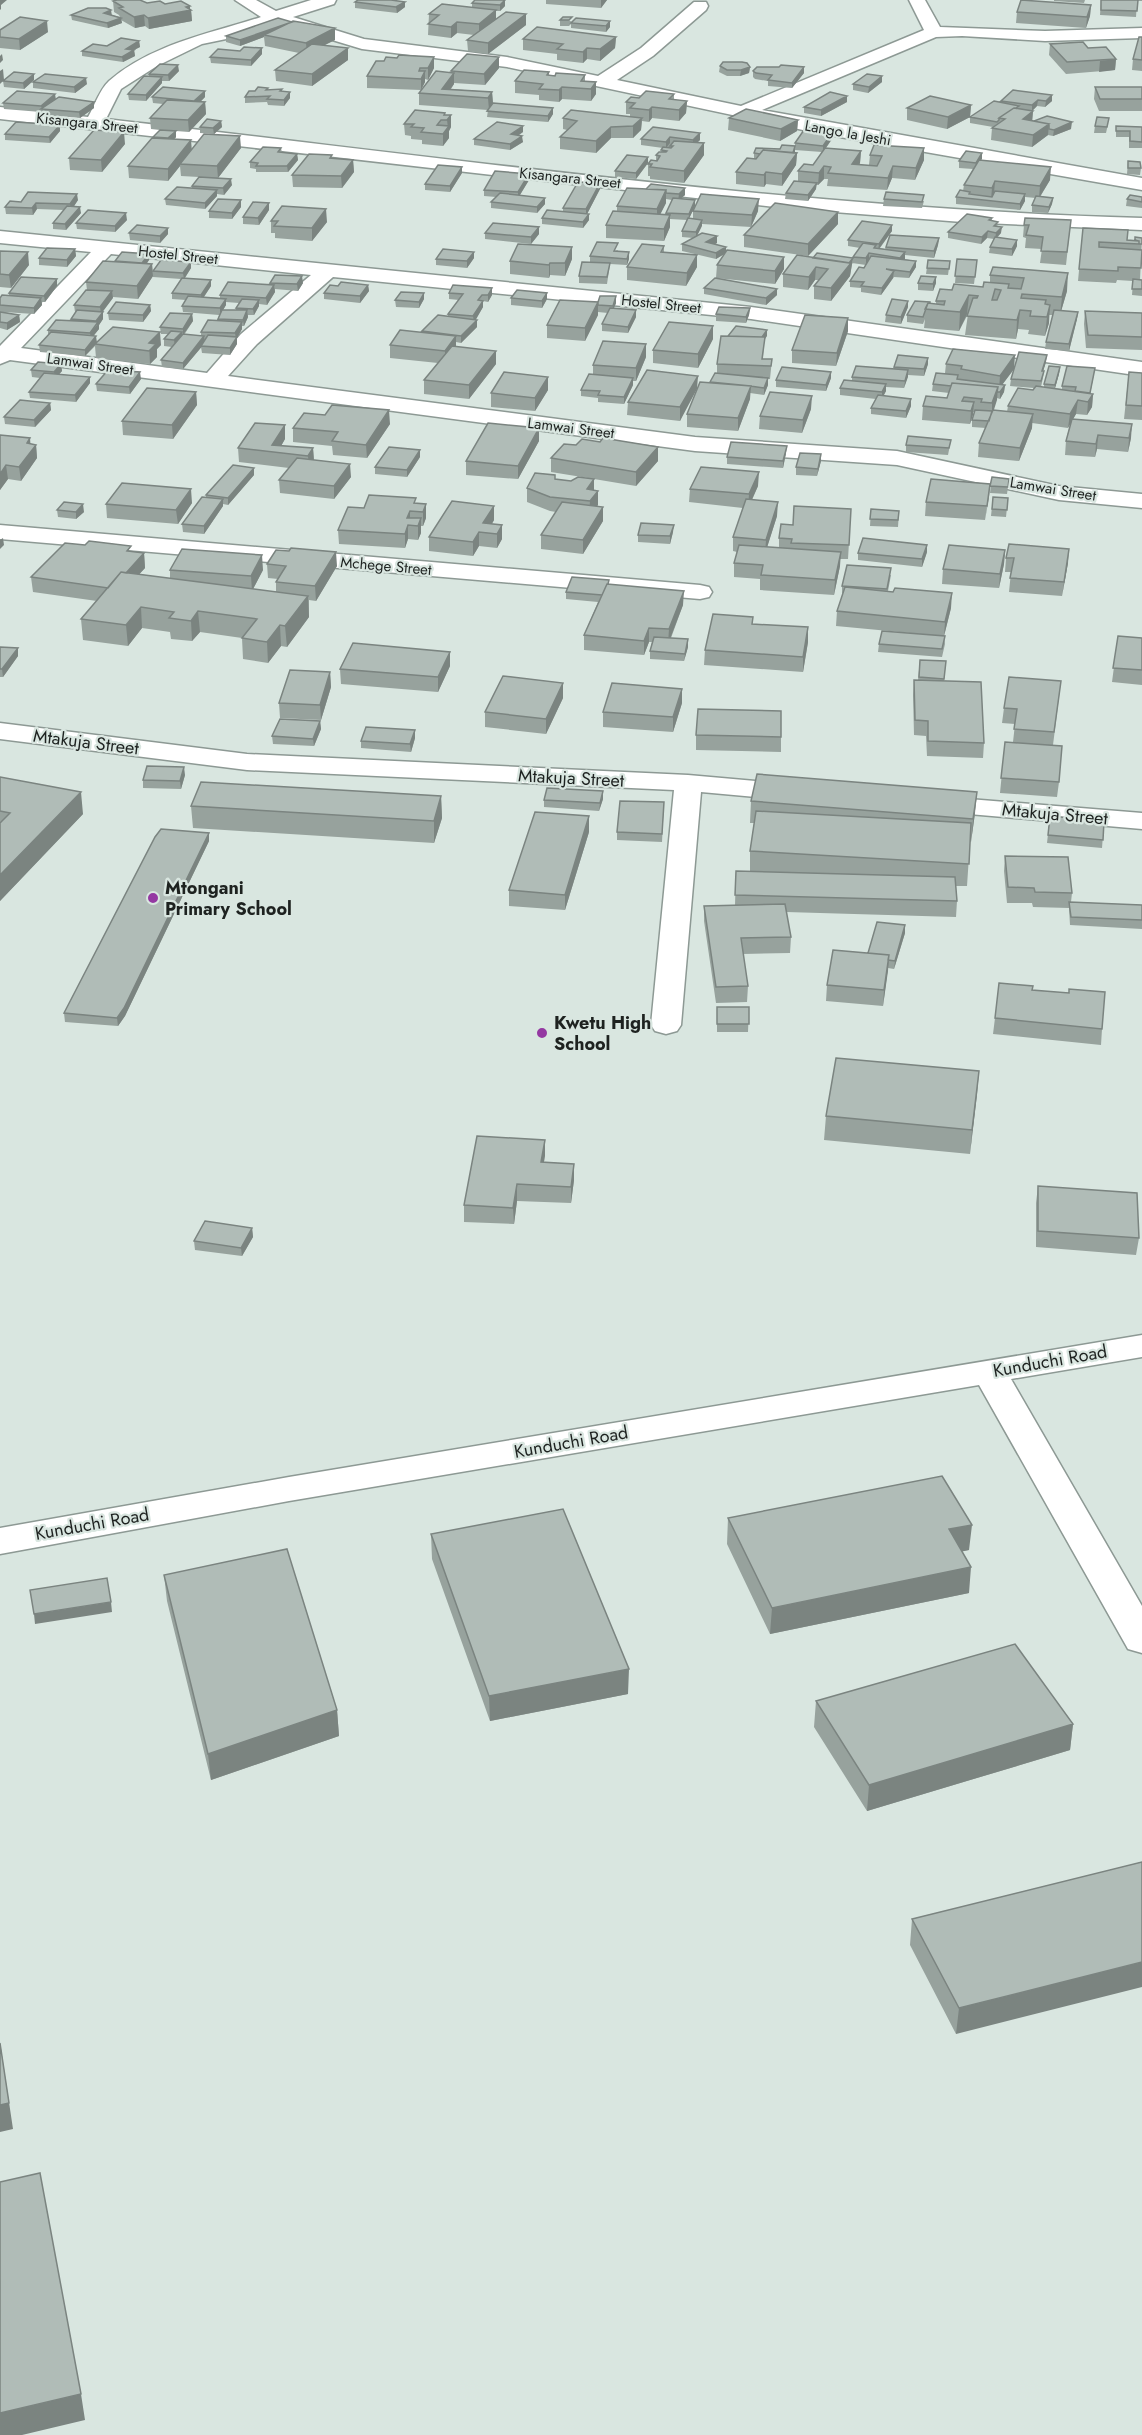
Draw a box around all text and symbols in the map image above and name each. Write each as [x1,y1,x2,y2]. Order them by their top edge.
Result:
street label: Kisangara Street [35,107,139,139]
street label: Lango la Jeshi [803,115,893,151]
street label: Kisangara Street [518,162,622,194]
street label: Hostel Street [137,240,219,270]
street label: Hostel Street [620,289,702,319]
street label: Lamwai Street [45,347,135,381]
street label: Lamwai Street [526,412,616,444]
street label: Lamwai Street [1008,471,1098,507]
street label: Mchege Street [339,551,433,581]
street label: Mtakuja Street [32,723,141,761]
street label: Mtakuja Street [517,762,625,794]
street label: Mtakuja Street [1001,796,1110,832]
place label: Mtongani Primary School [165,875,292,922]
marker: Mtongani Primary School [146,891,160,905]
place label: Kwetu High School [554,1010,651,1057]
marker: Kwetu High School [535,1026,549,1040]
street label: Kunduchi Road [991,1338,1109,1384]
street label: Kunduchi Road [512,1419,630,1465]
street label: Kunduchi Road [33,1501,151,1547]

